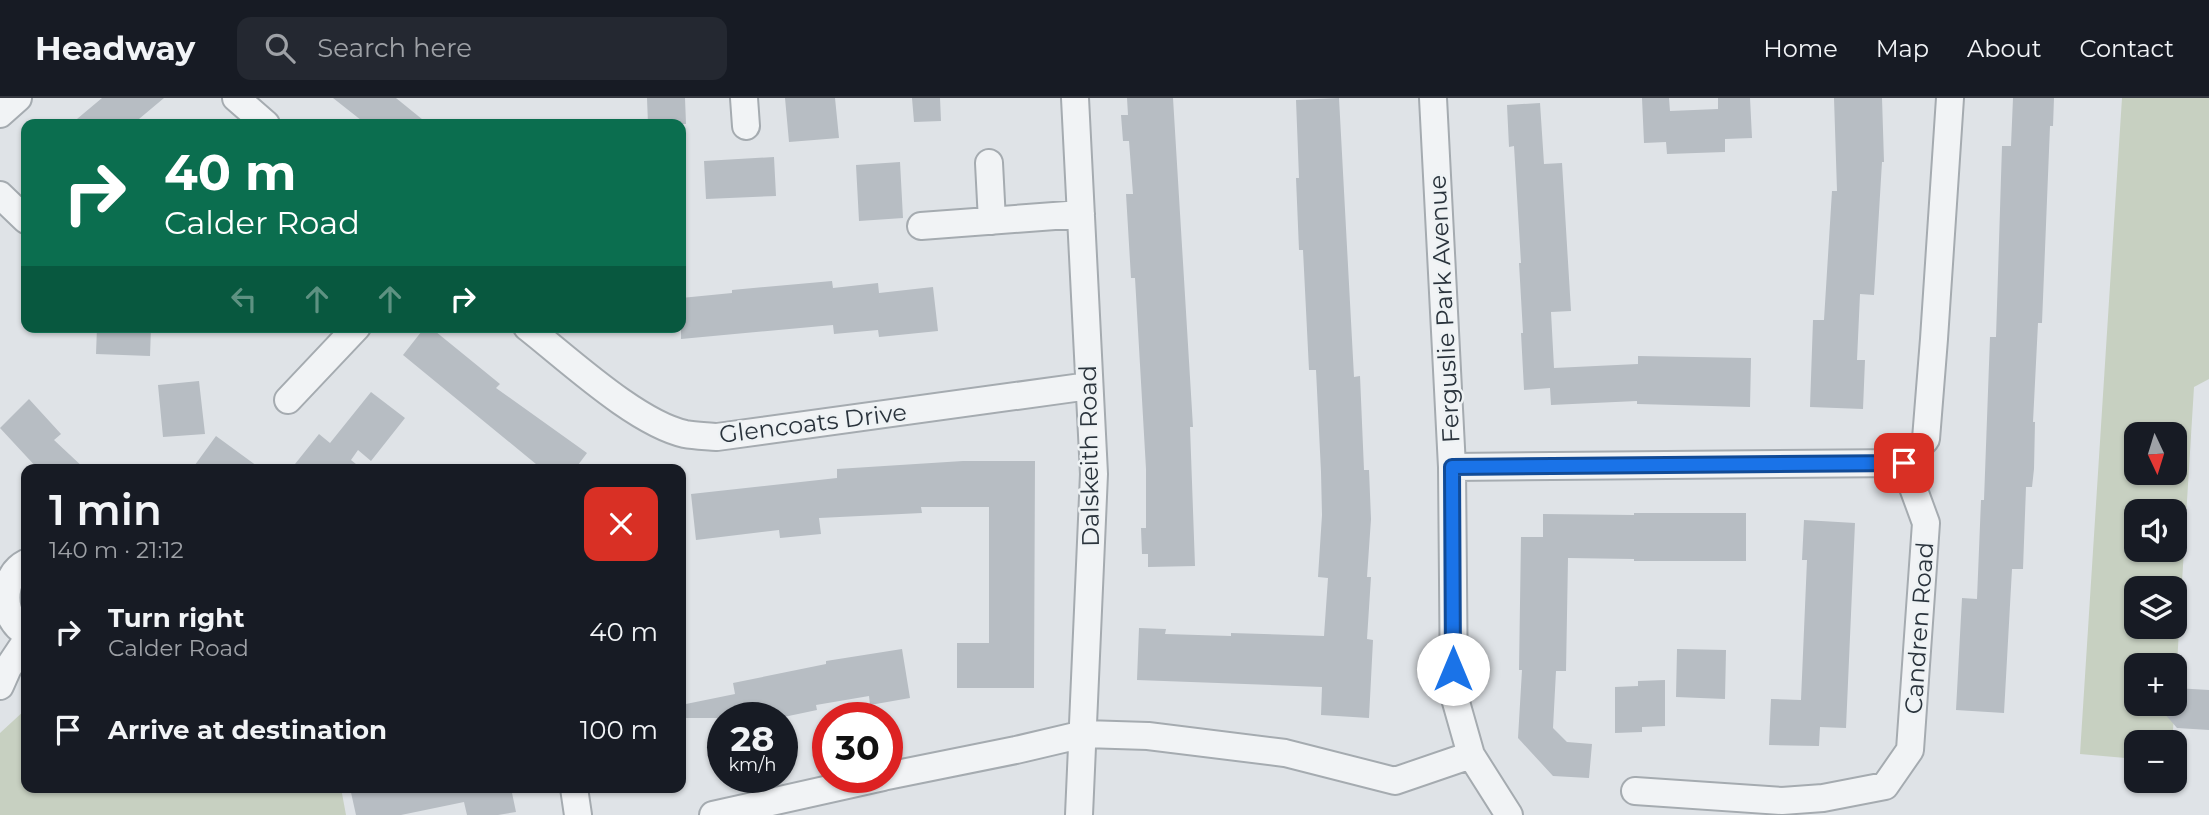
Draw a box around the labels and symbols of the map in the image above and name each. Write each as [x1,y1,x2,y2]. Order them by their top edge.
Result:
street label: Ferguslie Park Avenue [1423,174,1465,444]
street label: Dalskeith Road [1073,365,1105,547]
street label: Glencoats Drive [718,397,908,449]
north arrow [2124,422,2188,485]
pin [1874,433,1934,493]
street label: Candren Road [1899,541,1939,715]
position arrow [1416,632,1490,706]
speed limit sign: 30 [812,702,903,793]

